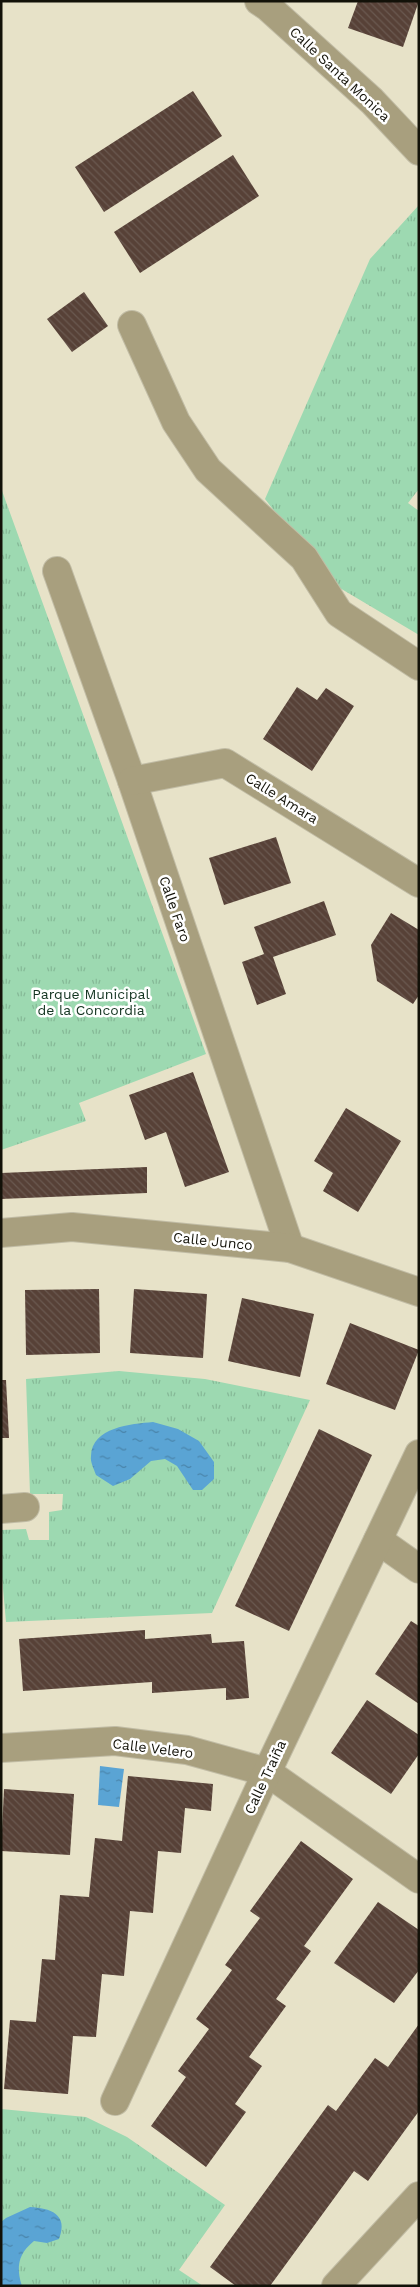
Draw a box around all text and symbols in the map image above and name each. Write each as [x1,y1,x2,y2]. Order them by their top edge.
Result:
street label: Calle Santa Monica [287,24,393,125]
street label: Calle Amara [243,769,321,827]
street label: Calle Faro [156,874,194,944]
park label: Parque Municipal de la Concordia [32,986,151,1018]
street label: Calle Junco [172,1229,254,1253]
street label: Calle Velero [112,1735,194,1761]
street label: Calle Traiña [241,1737,289,1817]

